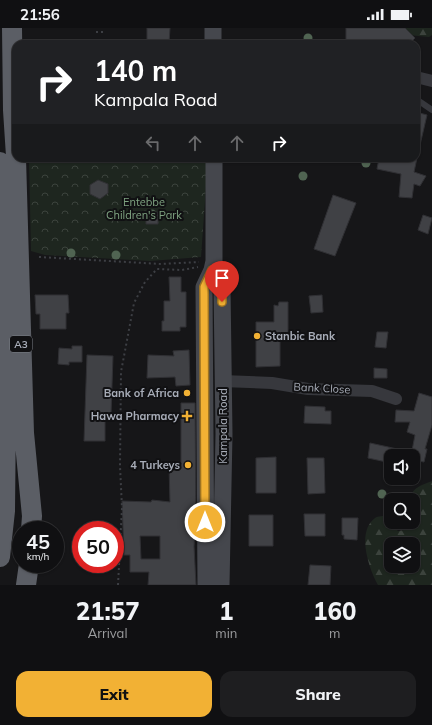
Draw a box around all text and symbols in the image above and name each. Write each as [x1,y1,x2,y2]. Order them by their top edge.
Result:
text: 21:56 [20,5,60,24]
text: 140 m [94,53,177,88]
icon: right [28,56,80,108]
text: Kampala Road [94,88,218,111]
icon: left [142,132,164,154]
icon: ahead [184,132,206,154]
icon: ahead [226,132,248,154]
icon: right [268,132,290,154]
park label: Entebbe Children's Park [106,195,182,222]
pin [205,261,239,302]
icon: arrive [211,267,233,289]
place label: Stanbic Bank [265,329,336,343]
marker: Stanbic Bank [252,331,262,341]
road number: A3 [10,336,32,352]
street label: Bank Close [293,380,351,396]
place label: Bank of Africa [104,386,179,400]
marker: Bank of Africa [182,388,192,398]
street label: Kampala Road [216,388,230,464]
place label: Hawa Pharmacy [91,409,179,423]
marker: Hawa Pharmacy [182,411,192,421]
map controls [384,449,420,573]
button: sound [384,449,420,485]
place label: 4 Turkeys [130,458,180,472]
marker: 4 Turkeys [183,460,193,470]
button: search [384,493,420,529]
position arrow [184,501,226,543]
speed limit sign: 50 [72,521,124,573]
text: 45 [26,529,50,554]
button: layers [384,537,420,573]
text: km/h [27,550,49,563]
text: 21:57 [76,596,140,626]
text: 1 [219,596,234,626]
text: 160 [313,596,356,626]
text: Arrival [88,625,128,641]
text: min [215,625,237,641]
text: m [329,625,340,641]
button: Exit [16,671,212,717]
button: Share [220,671,416,717]

